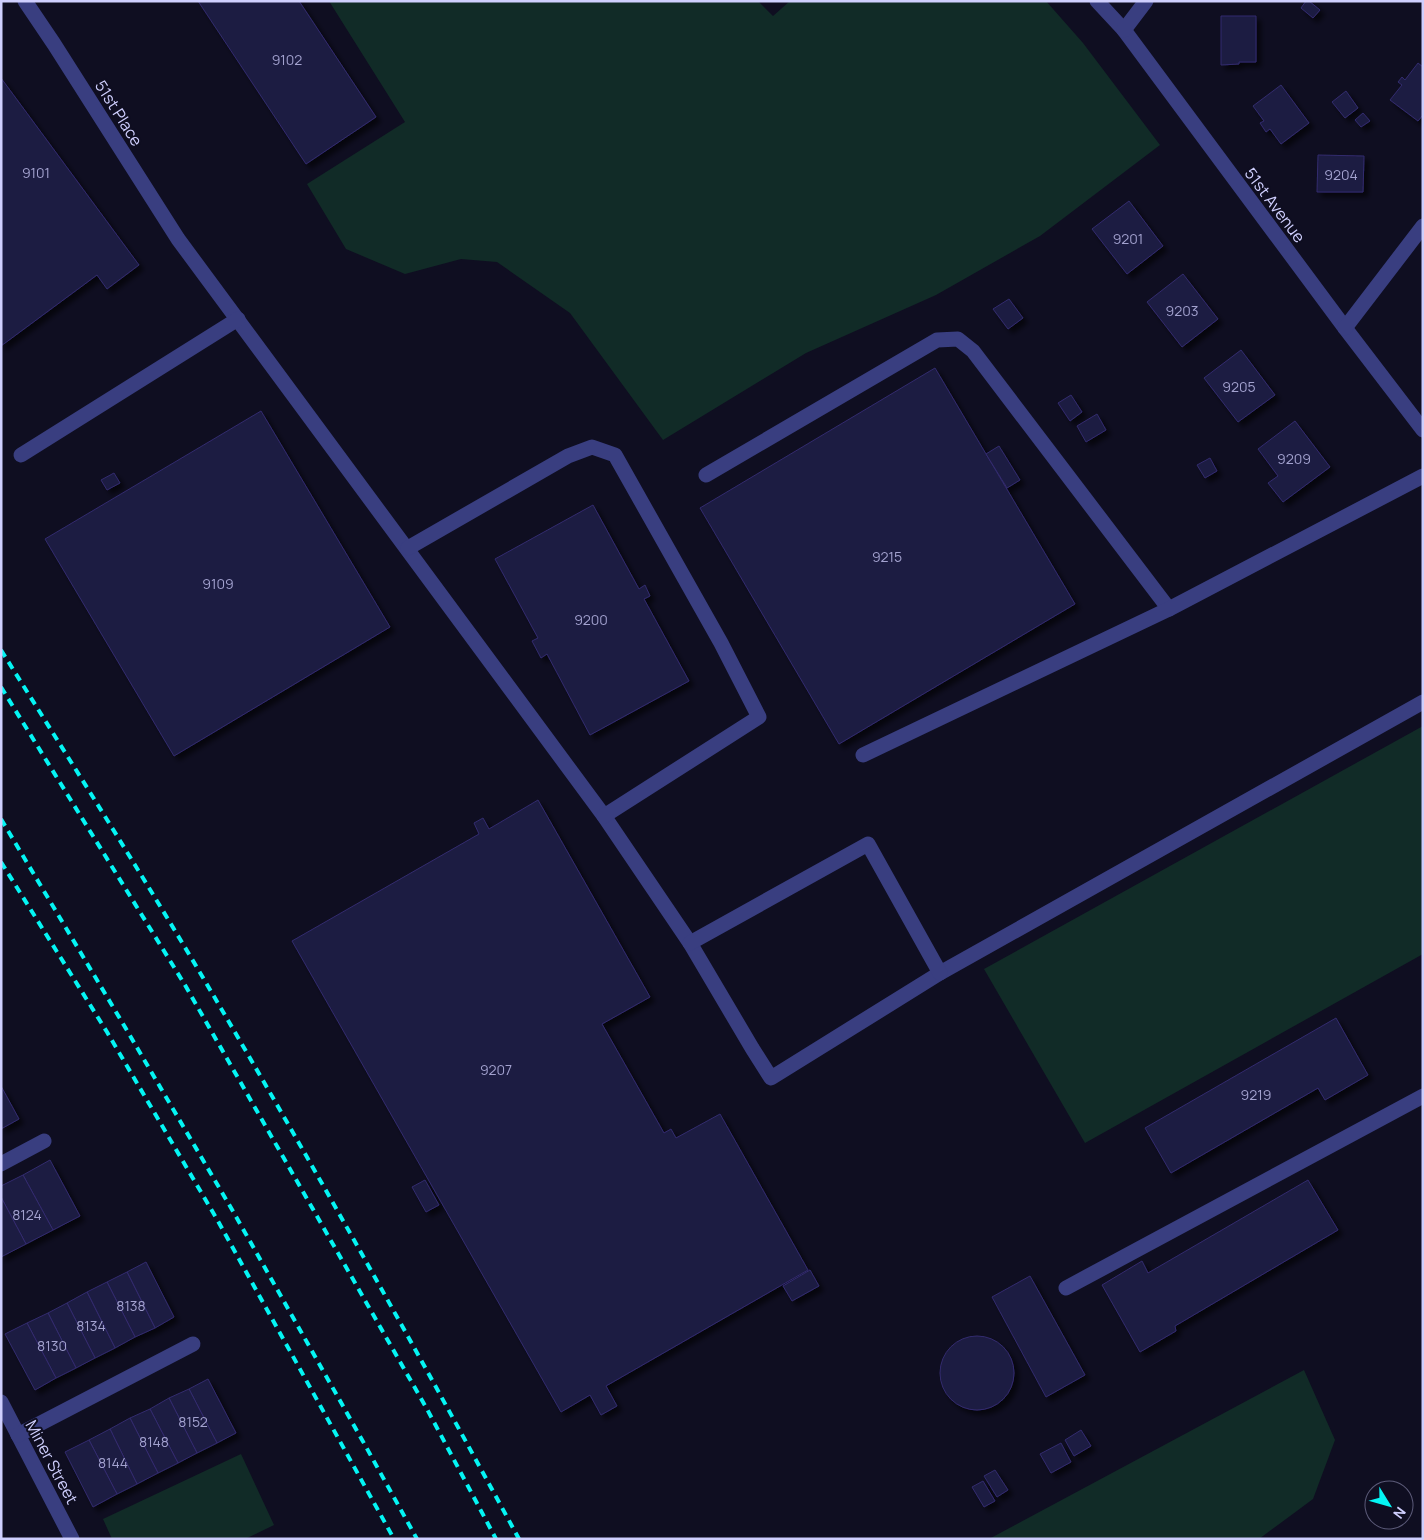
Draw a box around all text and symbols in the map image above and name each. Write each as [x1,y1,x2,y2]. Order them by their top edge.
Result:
house number: 9102 [272,50,302,69]
street label: 51st Place [90,76,148,150]
house number: 9101 [22,163,50,182]
street label: 51st Avenue [1240,163,1310,247]
house number: 9204 [1324,165,1358,184]
house number: 9201 [1113,229,1143,248]
house number: 9203 [1166,301,1198,320]
house number: 9205 [1222,377,1256,396]
house number: 9209 [1277,449,1311,468]
house number: 9215 [872,547,902,566]
house number: 9109 [202,574,234,593]
house number: 9200 [574,610,608,629]
house number: 9207 [480,1060,512,1079]
house number: 9219 [1241,1085,1271,1104]
house number: 8124 [12,1205,42,1224]
house number: 8138 [116,1296,146,1315]
house number: 8134 [76,1316,106,1335]
house number: 8130 [37,1336,67,1355]
house number: 8152 [178,1412,208,1431]
street label: Miner Street [21,1416,83,1508]
house number: 8148 [139,1432,169,1451]
house number: 8144 [98,1453,128,1472]
north arrow [1364,1480,1414,1530]
text: N [1389,1503,1410,1523]

